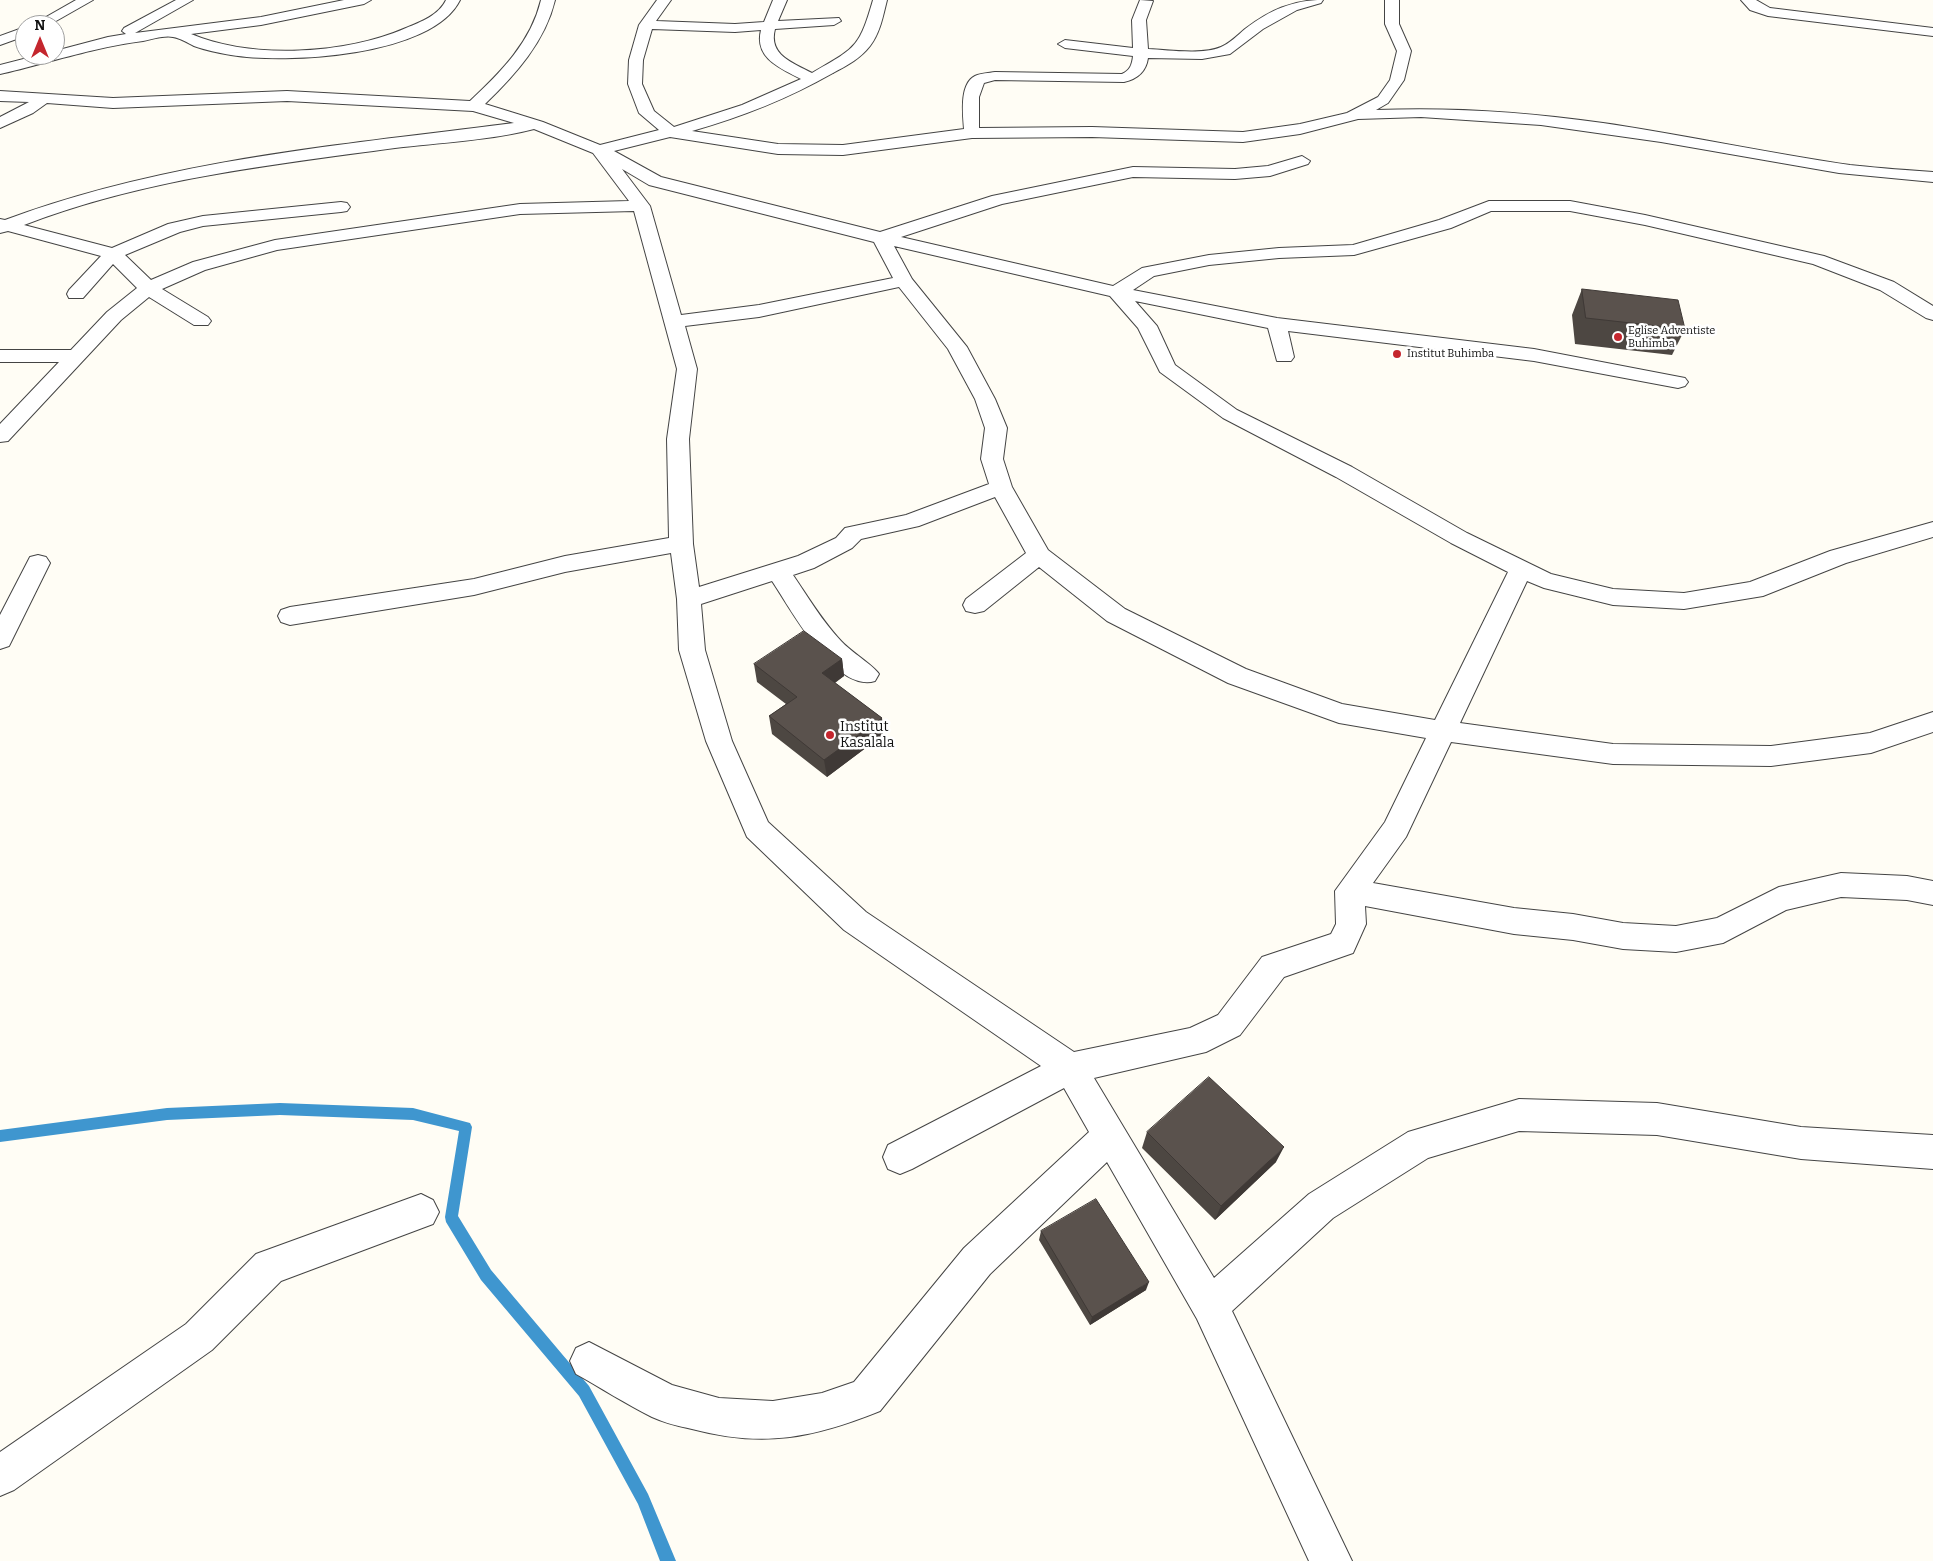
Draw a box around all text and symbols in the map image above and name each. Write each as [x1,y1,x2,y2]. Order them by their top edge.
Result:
north arrow [15,15,65,65]
text: N [35,17,45,34]
place label: Eglise Adventiste Buhimba [1628,324,1715,350]
marker: Eglise Adventiste Buhimba [1612,331,1624,343]
place label: Institut Buhimba [1407,347,1494,361]
marker: Institut Buhimba [1391,348,1403,360]
place label: Institut Kasalala [840,719,894,752]
marker: Institut Kasalala [824,729,836,741]

